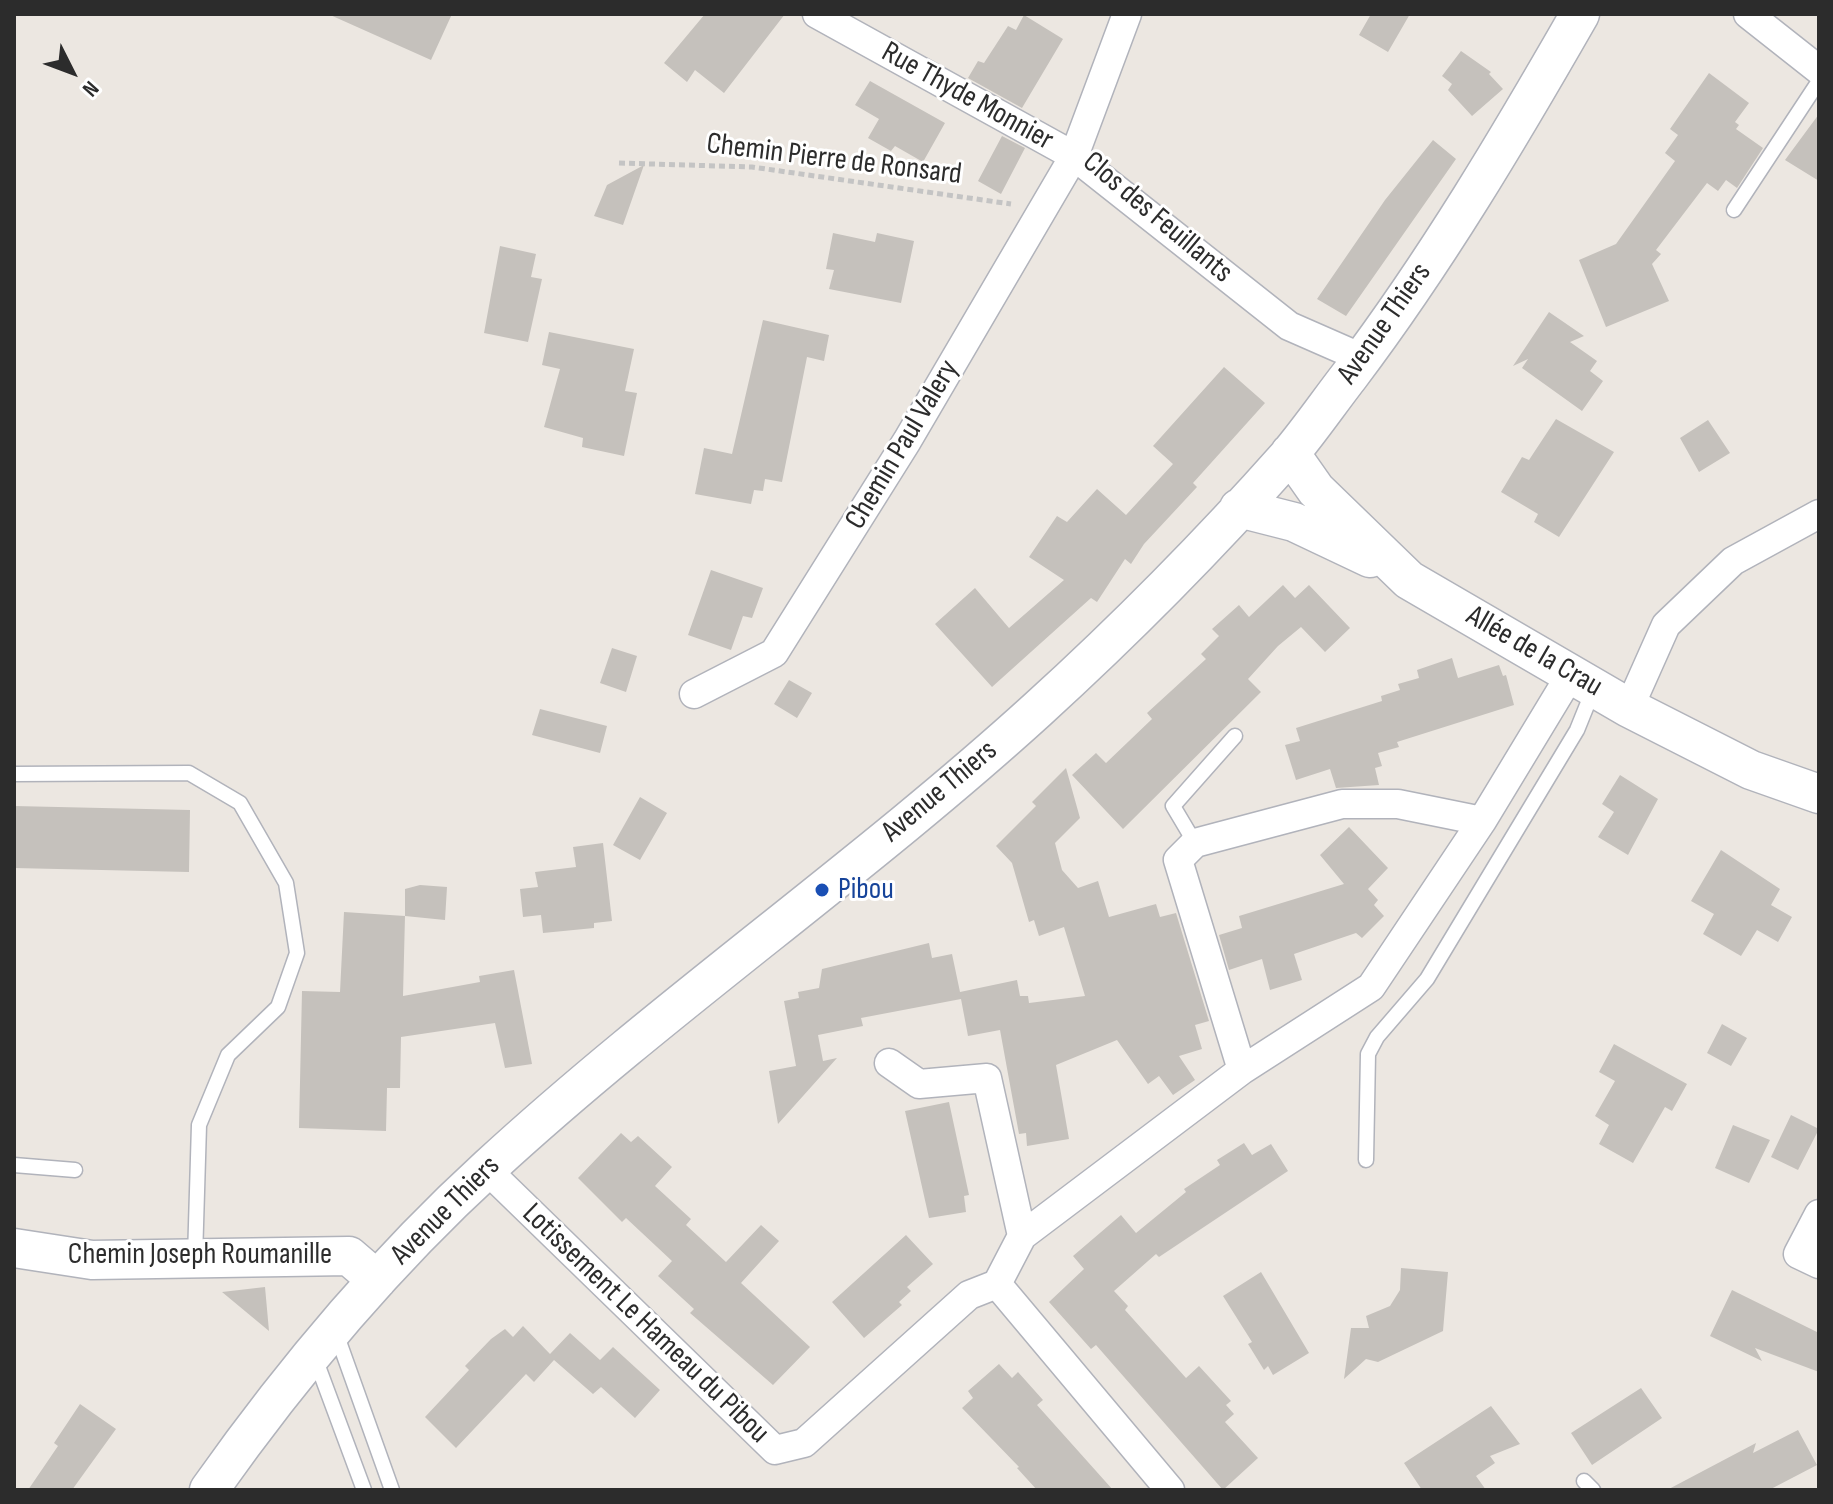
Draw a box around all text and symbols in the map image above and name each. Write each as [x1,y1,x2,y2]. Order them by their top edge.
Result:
north arrow [32,32,112,112]
street label: Rue Thyde Monnier [875,35,1059,159]
text: N [76,75,104,102]
street label: Chemin Pierre de Ronsard [704,126,964,194]
street label: Clos des Feuillants [1075,145,1239,291]
street label: Avenue Thiers [1330,257,1440,391]
street label: Chemin Paul Valery [838,354,968,536]
street label: Allée de la Crau [1460,599,1608,705]
street label: Avenue Thiers [875,733,1005,851]
place label: Pibou [838,872,894,908]
marker: Pibou [813,881,831,899]
street label: Avenue Thiers [384,1149,508,1273]
street label: Lotissement Le Hameau du Pibou [514,1197,776,1451]
street label: Chemin Joseph Roumanille [68,1237,332,1273]

